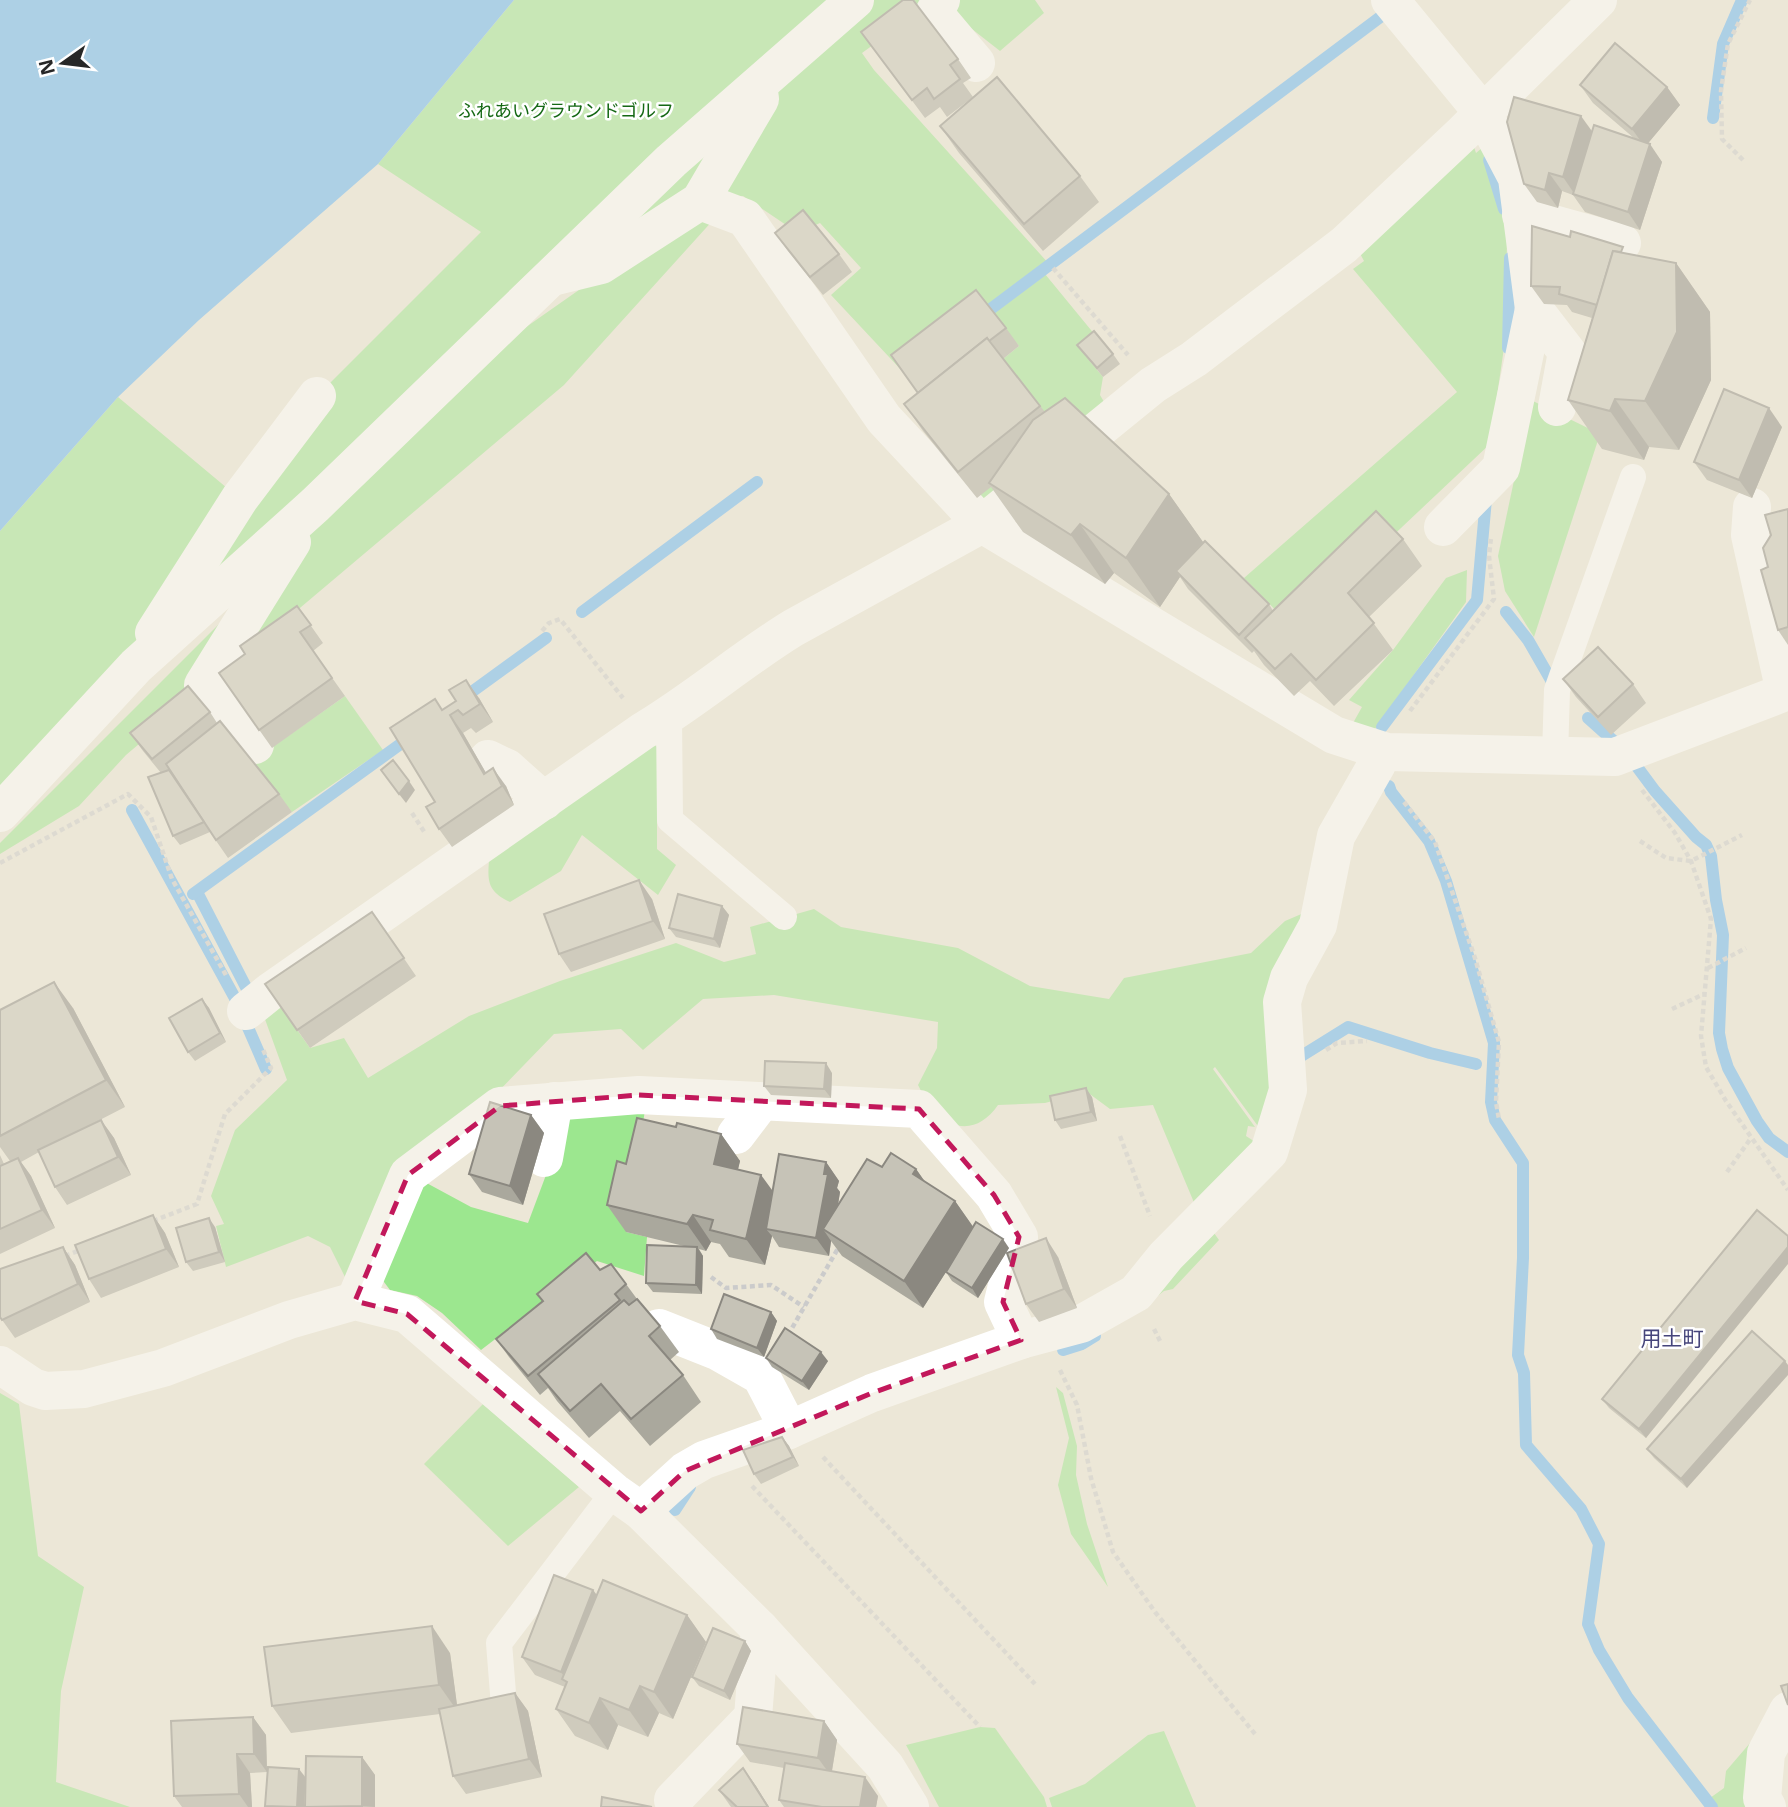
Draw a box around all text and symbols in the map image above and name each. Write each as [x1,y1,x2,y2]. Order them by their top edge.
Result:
north arrow [28,28,98,98]
text: N [32,56,61,78]
park label: ふれあいグラウンドゴルフ [458,98,674,122]
district label: 用土町 [1641,1324,1704,1352]

